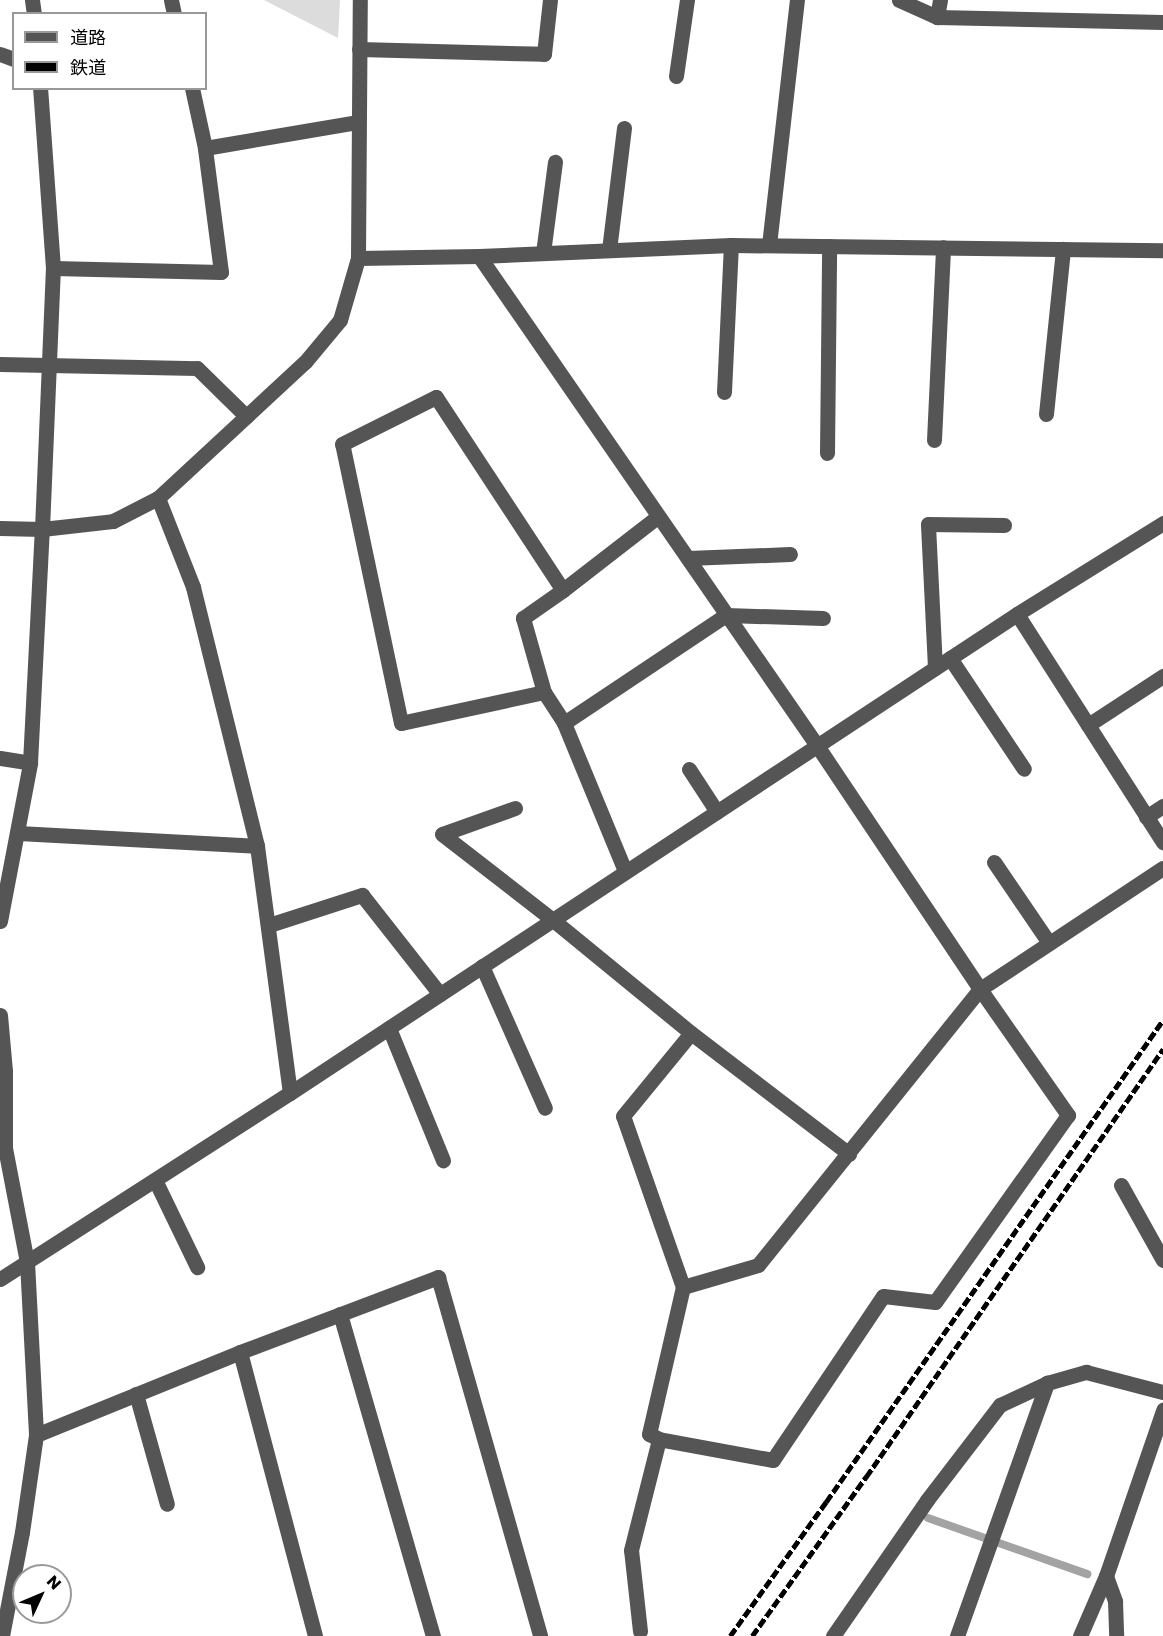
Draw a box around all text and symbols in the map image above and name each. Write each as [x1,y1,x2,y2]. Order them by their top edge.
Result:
legend [12,12,207,90]
text: 道路 [70,25,106,50]
text: 鉄道 [70,55,106,80]
north arrow [12,1564,72,1624]
text: N [41,1570,66,1595]

